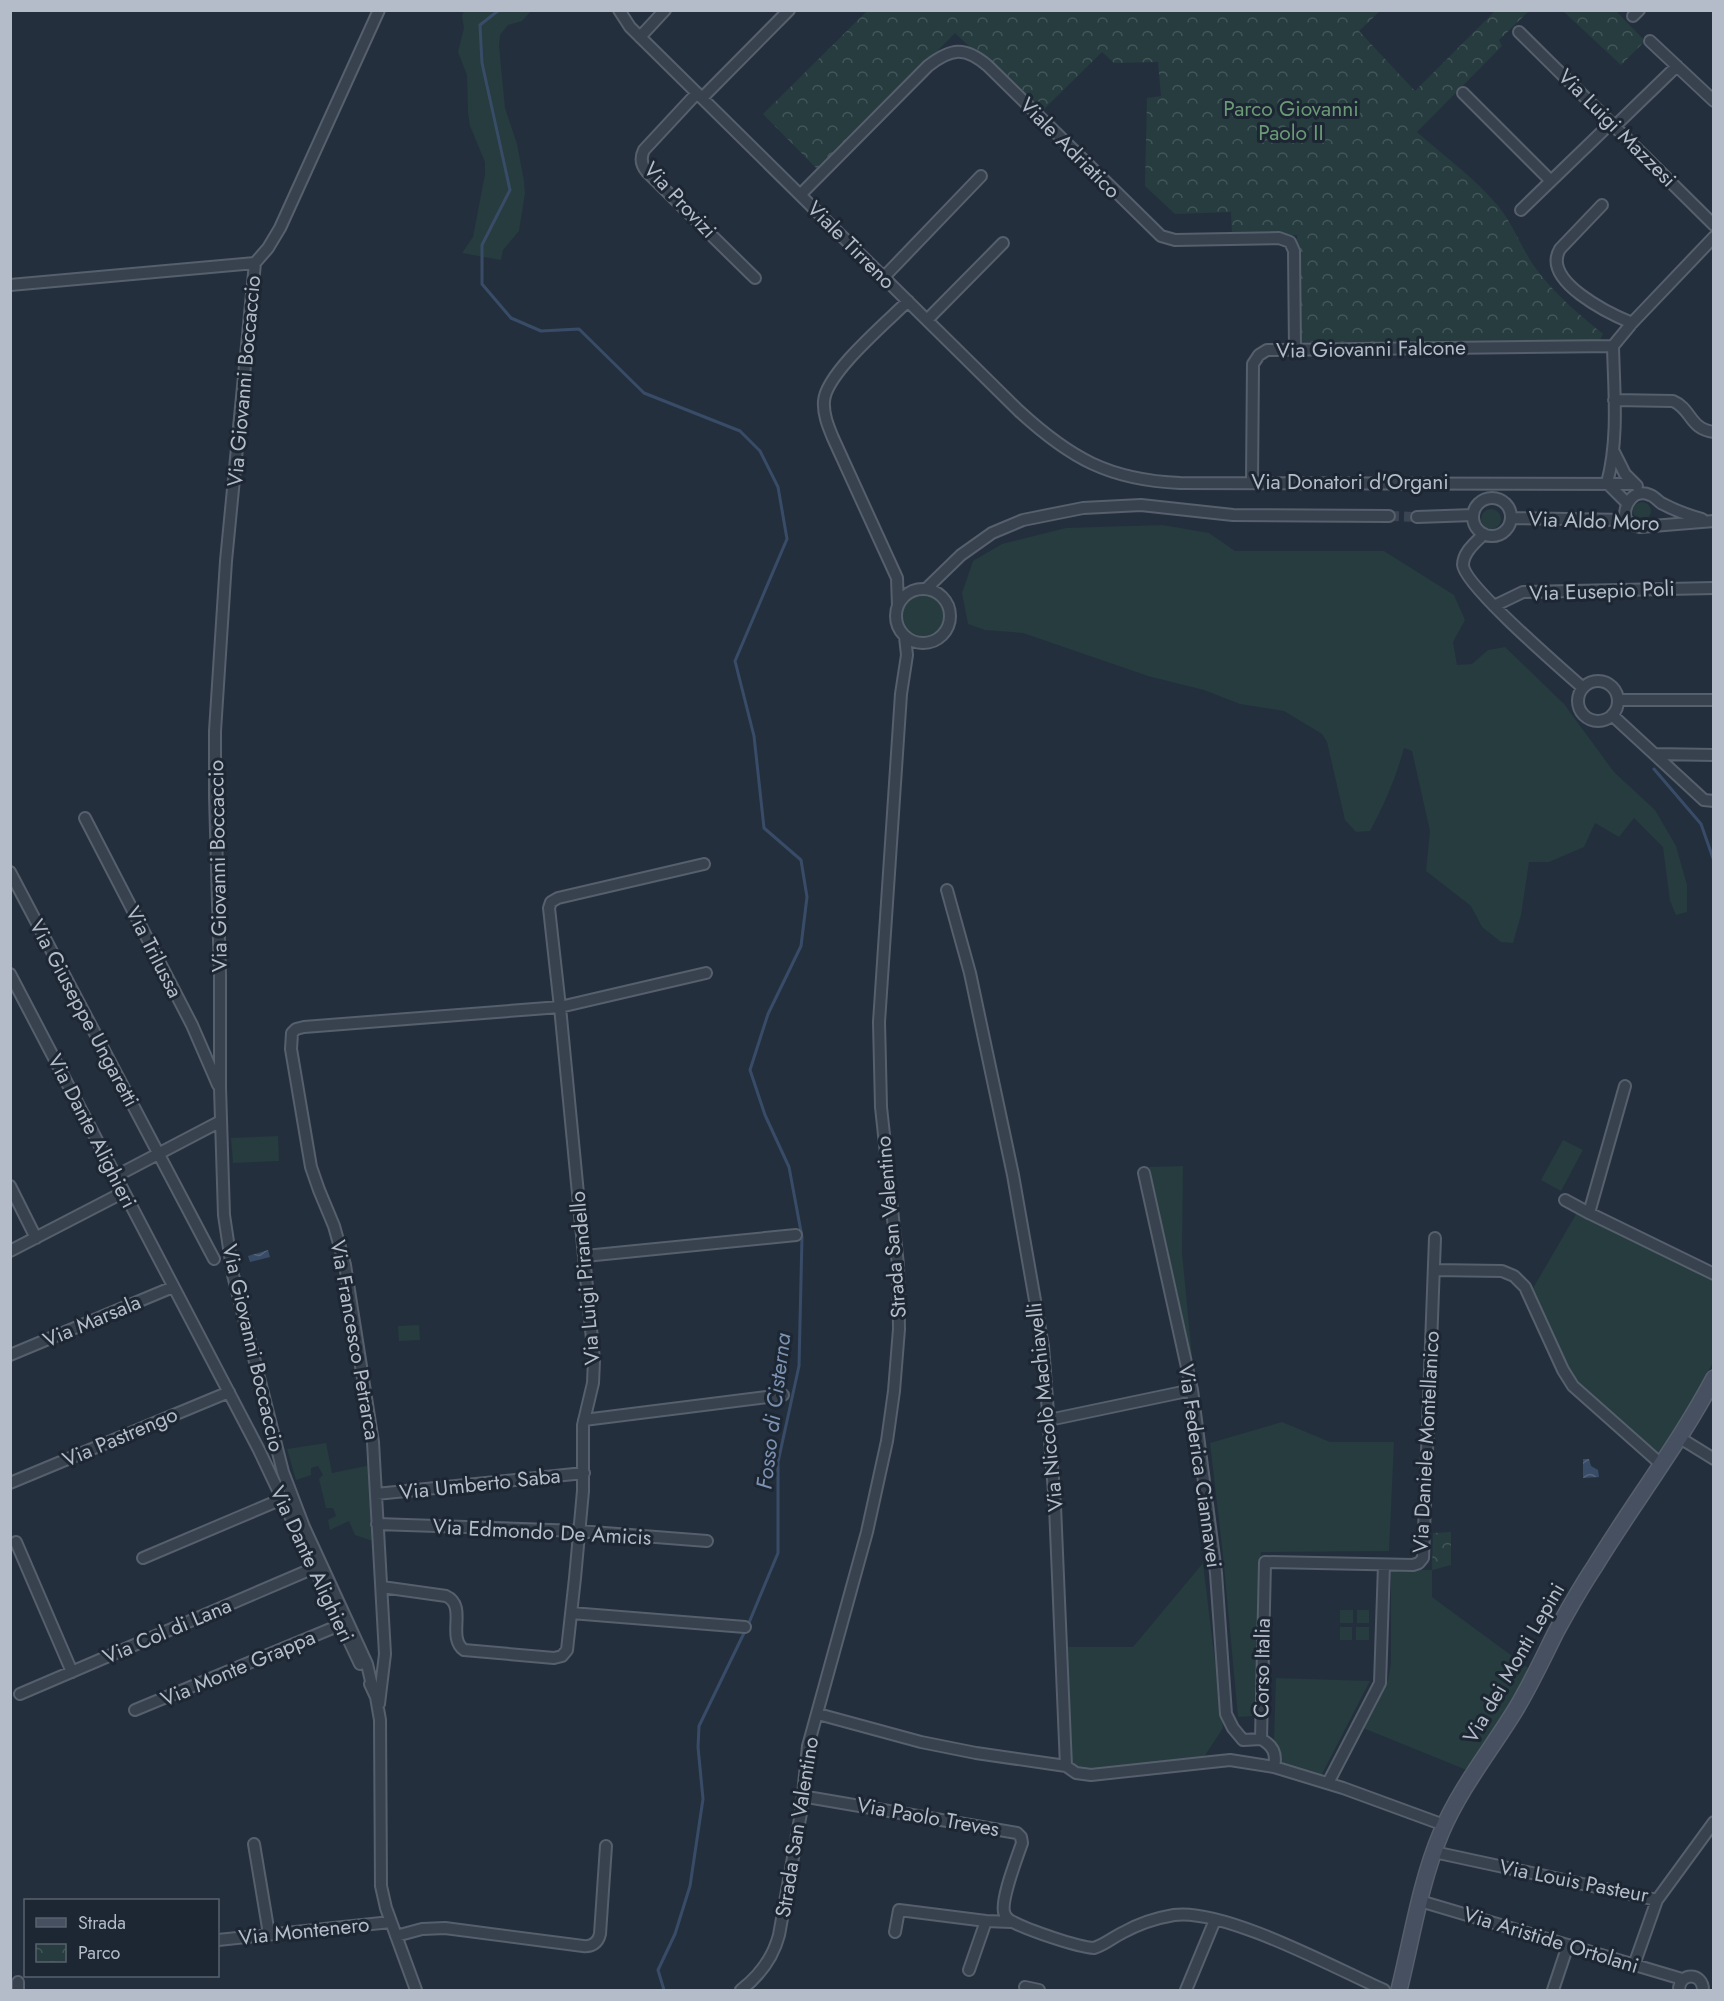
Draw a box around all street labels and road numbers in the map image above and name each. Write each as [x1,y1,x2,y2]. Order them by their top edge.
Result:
street label: Via Luigi Mazzesi [1551,62,1683,194]
street label: Viale Adriatico [1013,91,1127,205]
street label: Via Provizi [637,155,723,245]
street label: Viale Tirreno [800,194,902,296]
street label: Via Giovanni Boccaccio [220,274,268,488]
street label: Via Giovanni Falcone [1276,332,1466,366]
street label: Via Donatori d'Organi [1251,467,1449,497]
street label: Via Aldo Moro [1528,504,1660,538]
street label: Via Eusepio Poli [1529,573,1675,609]
street label: Via Giovanni Boccaccio [201,760,235,972]
street label: Via Trilussa [118,901,190,1003]
street label: Via Giuseppe Ungaretti [22,914,146,1112]
street label: Via Dante Alighieri [40,1049,144,1213]
street label: Strada San Valentino [868,1135,914,1319]
street label: Via Luigi Pirandello [562,1190,608,1366]
street label: Via Francesco Petrarca [323,1238,387,1442]
street label: Via Giovanni Boccaccio [215,1241,291,1455]
street label: Via Marsala [38,1287,146,1355]
street label: Via Niccolò Machiavelli [1019,1301,1071,1513]
street label: Via Daniele Montellanico [1405,1330,1447,1554]
street label: Via Federica Ciannavei [1171,1362,1229,1570]
street label: Via Pastrengo [58,1399,182,1475]
street label: Via Umberto Saba [398,1461,562,1507]
street label: Via Dante Alighieri [263,1481,361,1647]
street label: Via Edmondo De Amicis [432,1511,652,1553]
street label: Via dei Monti Lepini [1456,1577,1572,1749]
street label: Via Col di Lana [98,1590,236,1672]
street label: Corso Italia [1246,1618,1278,1718]
street label: Via Monte Grappa [156,1622,320,1714]
street label: Strada San Valentino [768,1734,826,1920]
street label: Via Paolo Treves [854,1790,1002,1844]
street label: Via Louis Pasteur [1497,1852,1652,1910]
street label: Via Aristide Ortolani [1460,1899,1642,1981]
street label: Via Montenero [237,1909,371,1953]

